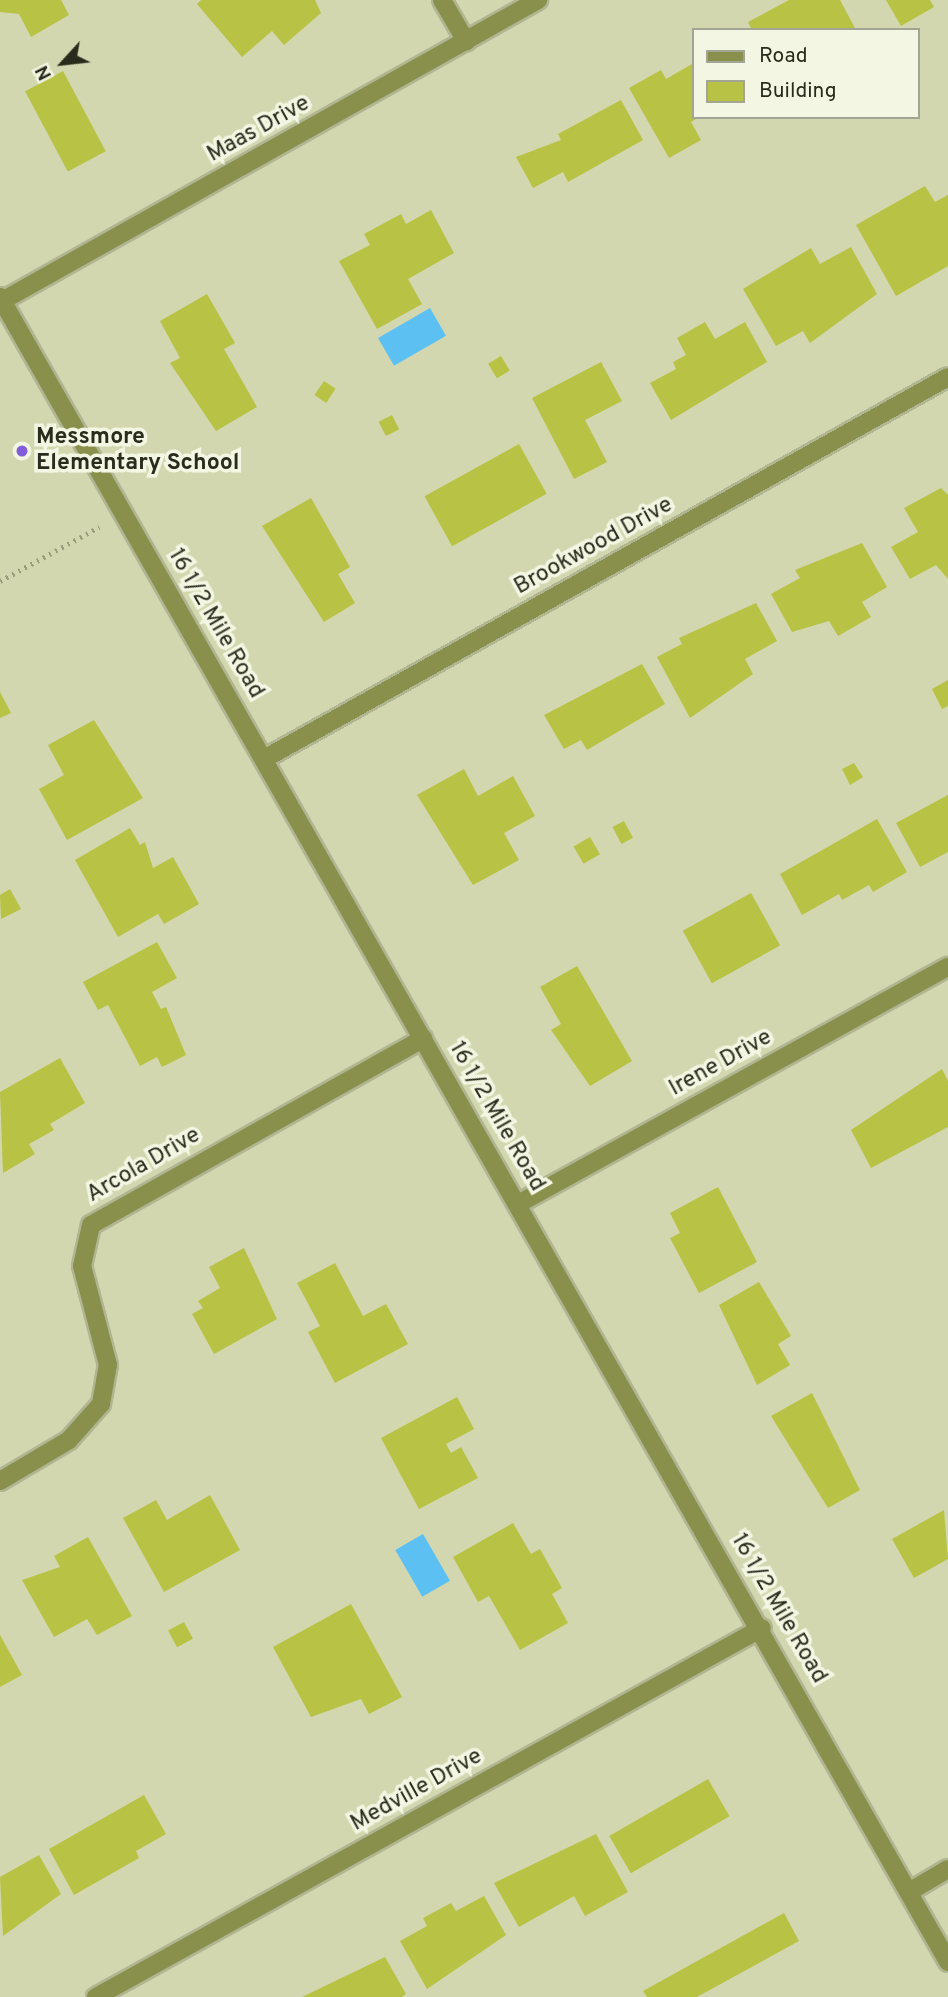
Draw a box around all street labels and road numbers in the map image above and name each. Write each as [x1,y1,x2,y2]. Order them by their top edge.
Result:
street label: Maas Drive [203,91,315,169]
street label: Brookwood Drive [510,492,678,602]
street label: 16 1/2 Mile Road [161,544,269,704]
street label: Irene Drive [665,1025,777,1103]
street label: 16 1/2 Mile Road [442,1037,550,1197]
street label: Arcola Drive [82,1122,206,1210]
street label: 16 1/2 Mile Road [724,1529,832,1689]
street label: Medville Drive [346,1743,488,1839]

